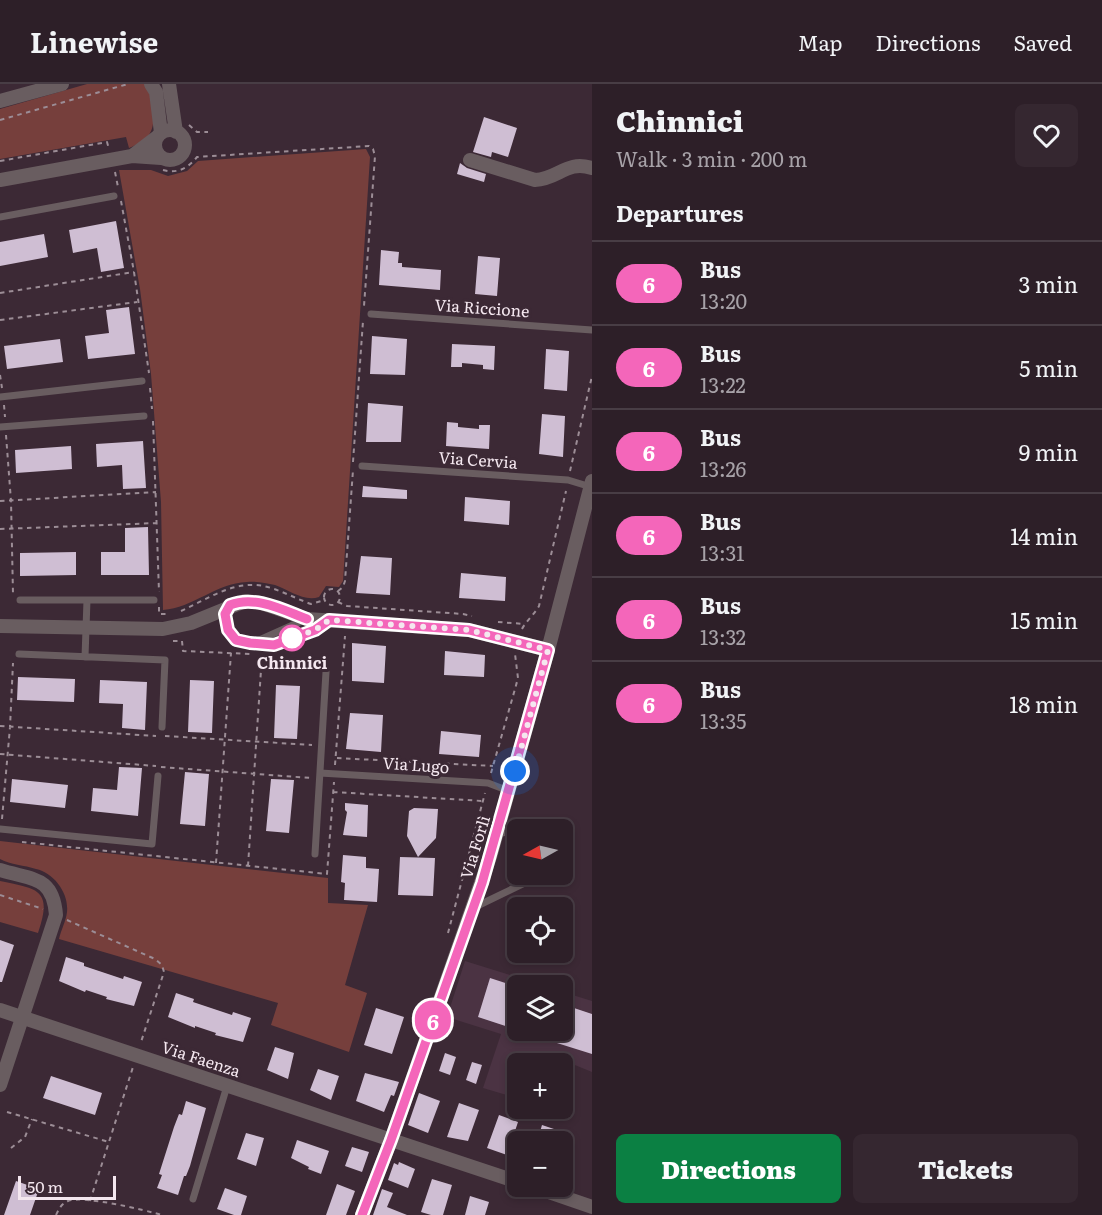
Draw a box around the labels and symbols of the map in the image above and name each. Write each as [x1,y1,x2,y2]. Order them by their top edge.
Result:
street label: Via Riccione [434,292,530,322]
street label: Via Cervia [438,444,519,474]
marker: Chinnici [279,625,305,651]
place label: Chinnici [257,650,327,674]
street label: Via Lugo [382,750,450,778]
your location [500,756,530,786]
street label: Via Forlì [453,812,495,881]
north arrow [507,819,573,885]
line badge: 6 [414,1000,452,1040]
street label: Via Faenza [159,1034,244,1082]
scale bar [18,1173,116,1200]

